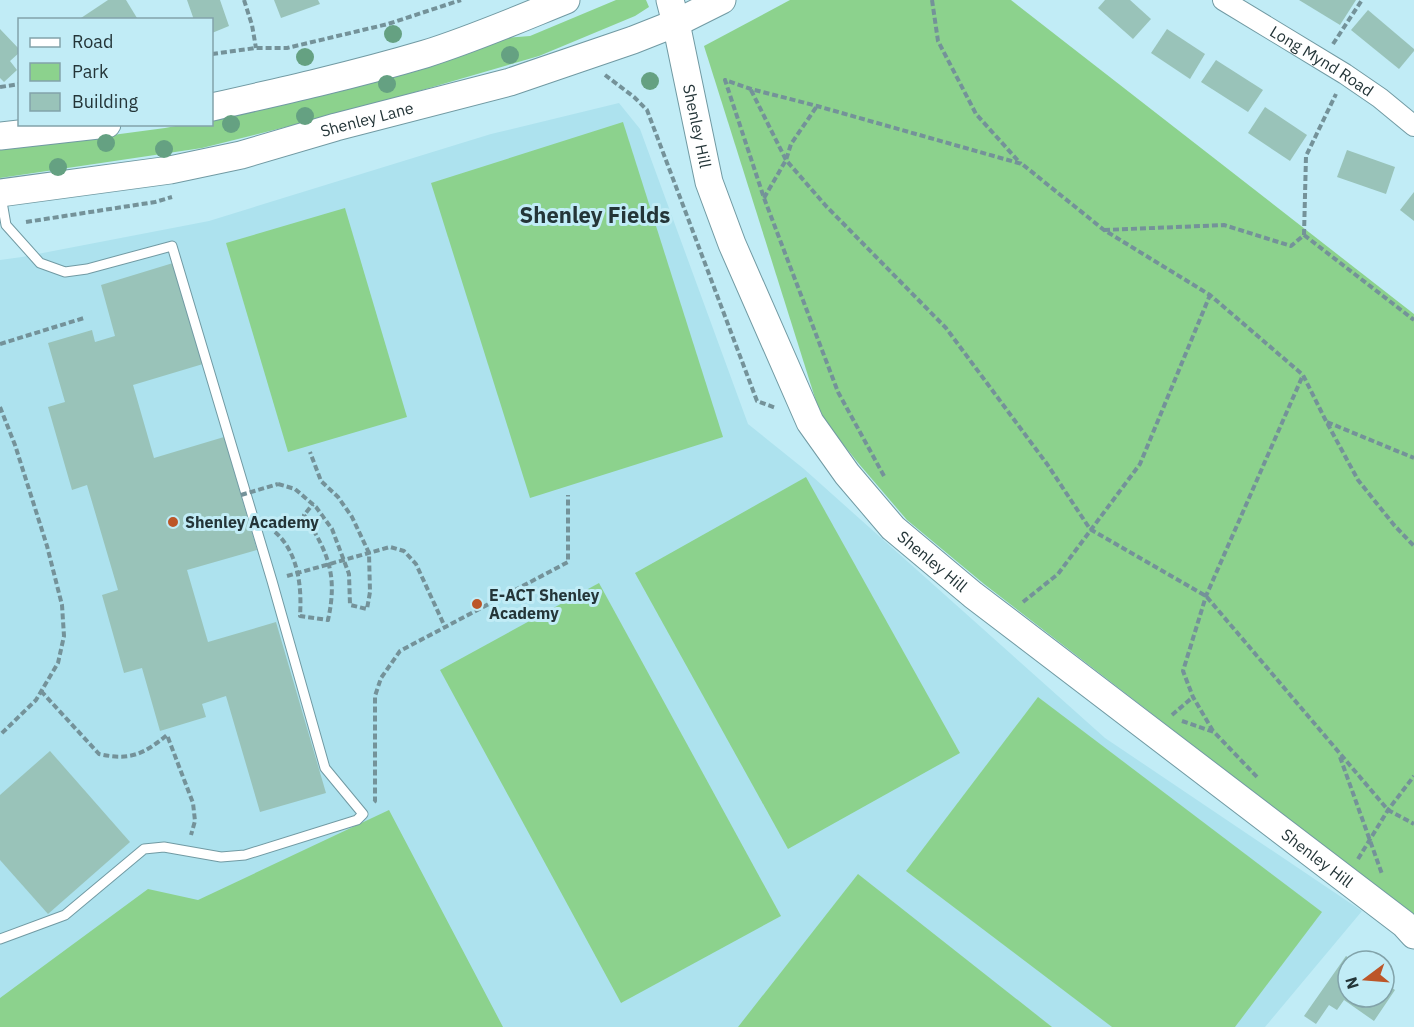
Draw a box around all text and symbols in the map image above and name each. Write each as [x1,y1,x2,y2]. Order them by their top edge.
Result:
legend [18,18,213,126]
street label: Long Mynd Road [1267,21,1377,101]
text: Road [72,30,113,53]
text: Park [72,60,109,83]
street label: Shenley Hill [679,82,716,170]
text: Building [72,90,139,113]
street label: Shenley Lane [318,97,416,141]
district label: Shenley Fields [520,200,670,229]
place label: Shenley Academy [185,512,319,532]
marker: Shenley Academy [166,515,180,529]
street label: Shenley Hill [894,526,972,596]
place label: E-ACT Shenley Academy [489,585,600,623]
marker: E-ACT Shenley Academy [470,597,484,611]
street label: Shenley Hill [1278,824,1357,892]
north arrow [1336,949,1396,1009]
text: N [1340,975,1363,991]

